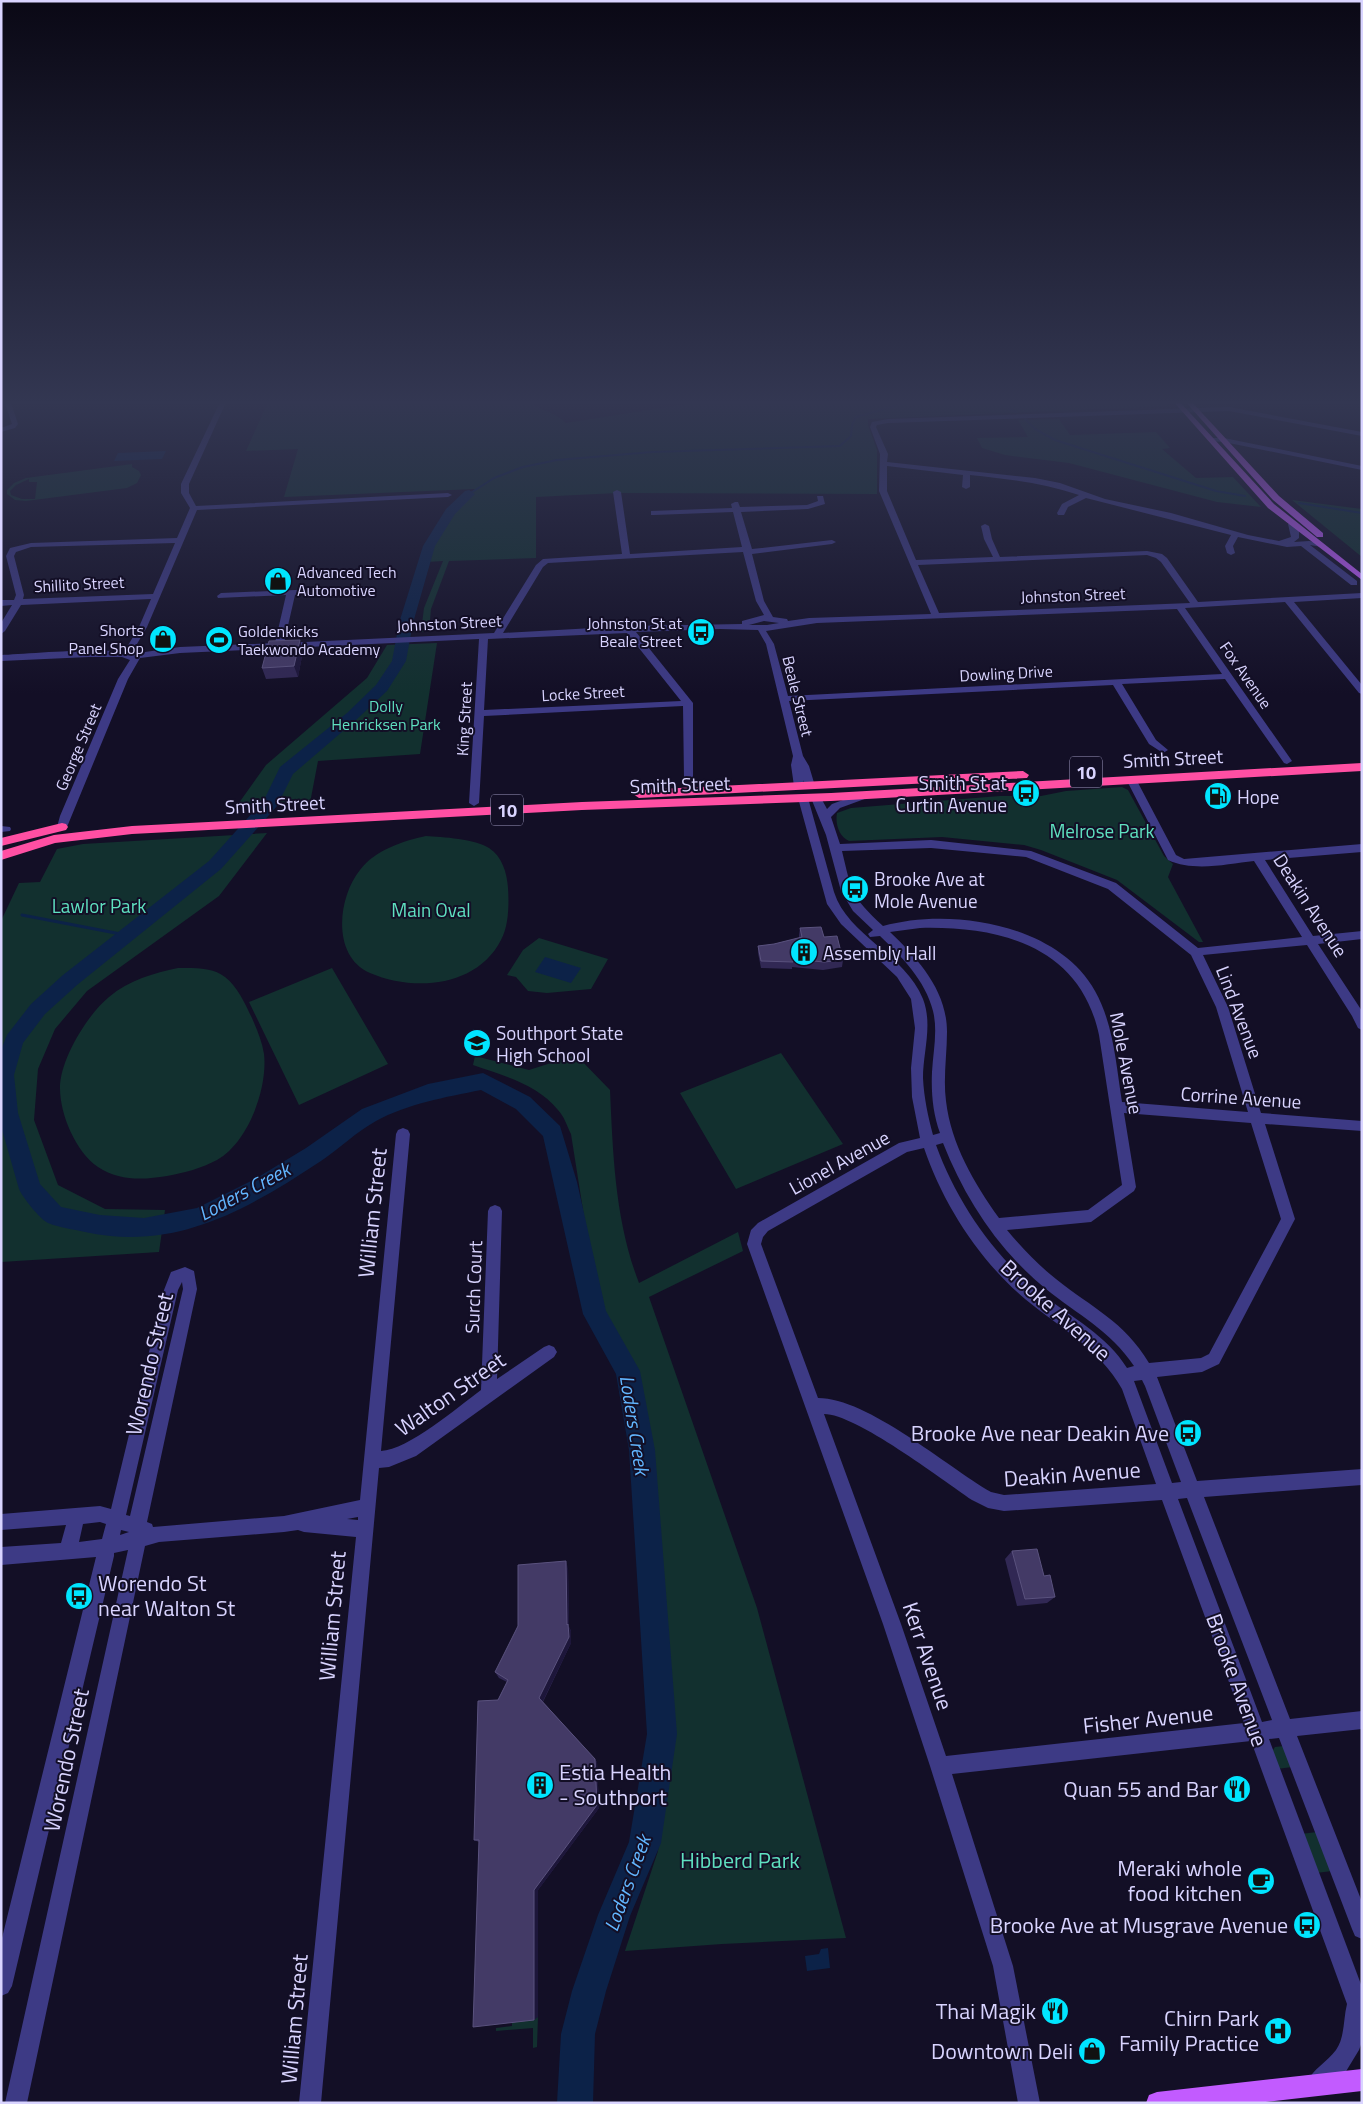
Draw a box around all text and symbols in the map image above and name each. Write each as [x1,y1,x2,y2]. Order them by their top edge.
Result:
place label: Advanced Tech Automotive [297,560,397,602]
shop icon: Advanced Tech Automotive [263,566,293,596]
street label: Shillito Street [33,570,125,598]
street label: Johnston Street [1020,581,1126,609]
street label: Johnston Street [396,608,502,638]
place label: Johnston St at Beale Street [587,611,682,653]
bus stop icon: Johnston St at Beale Street [686,617,716,647]
place label: Shorts Panel Shop [69,618,144,660]
place label: Goldenkicks Taekwondo Academy [238,619,381,661]
shop icon: Shorts Panel Shop [148,624,178,654]
sports icon: Goldenkicks Taekwondo Academy [204,625,234,655]
street label: Fox Avenue [1214,637,1278,713]
street label: Beale Street [776,653,820,739]
street label: Dowling Drive [959,659,1053,687]
street label: Locke Street [541,679,626,707]
street label: King Street [450,681,478,757]
park label: Dolly Henricksen Park [331,694,441,736]
street label: George Street [49,699,107,794]
street label: Smith Street [1122,741,1224,775]
road number: 10 [1070,756,1102,788]
street label: Smith Street [629,768,731,800]
place label: Smith St at Curtin Avenue [896,768,1007,819]
bus stop icon: Smith St at Curtin Avenue [1011,778,1041,808]
fuel station icon: Hope [1203,781,1233,811]
place label: Hope [1237,782,1279,811]
street label: Smith Street [224,787,326,821]
road number: 10 [491,794,523,826]
park label: Melrose Park [1049,816,1155,845]
street label: Deakin Avenue [1267,847,1355,963]
place label: Brooke Ave at Mole Avenue [874,864,985,915]
bus stop icon: Brooke Ave at Mole Avenue [840,874,870,904]
park label: Lawlor Park [52,891,146,920]
park label: Main Oval [391,895,471,924]
building icon: Assembly Hall [789,937,819,967]
place label: Assembly Hall [823,938,936,967]
street label: Lind Avenue [1209,961,1271,1063]
street label: Mole Avenue [1103,1009,1151,1117]
place label: Southport State High School [496,1018,623,1069]
school or university icon: Southport State High School [462,1028,492,1058]
street label: Corrine Avenue [1180,1078,1302,1116]
street label: Lionel Avenue [783,1122,895,1202]
street label: William Street [348,1146,396,1280]
water label: Loders Creek [192,1153,297,1228]
street label: Surch Court [457,1240,489,1334]
street label: Brooke Avenue [993,1251,1119,1369]
street label: Worendo Street [116,1289,182,1439]
street label: Walton Street [388,1343,512,1445]
water label: Loders Creek [612,1373,658,1479]
place label: Brooke Ave near Deakin Ave [911,1416,1169,1450]
bus stop icon: Brooke Ave near Deakin Ave [1173,1418,1203,1448]
street label: Deakin Avenue [1002,1452,1142,1496]
street label: William Street [309,1549,355,1682]
place label: Worendo St near Walton St [98,1566,235,1625]
bus stop icon: Worendo St near Walton St [64,1581,94,1611]
street label: Kerr Avenue [894,1597,962,1715]
street label: Brooke Avenue [1197,1609,1277,1751]
street label: Worendo Street [34,1685,98,1835]
street label: Fisher Avenue [1081,1695,1215,1743]
place label: Estia Health - Southport [559,1755,671,1814]
building icon: Estia Health - Southport [525,1770,555,1800]
place label: Quan 55 and Bar [1063,1772,1218,1806]
restaurant icon: Quan 55 and Bar [1222,1774,1252,1804]
water label: Loders Creek [595,1829,659,1935]
park label: Hibberd Park [680,1843,800,1877]
place label: Meraki whole food kitchen [1117,1851,1242,1910]
cafe icon: Meraki whole food kitchen [1246,1866,1276,1896]
place label: Brooke Ave at Musgrave Avenue [990,1908,1288,1942]
bus stop icon: Brooke Ave at Musgrave Avenue [1292,1910,1322,1940]
street label: William Street [271,1952,317,2085]
place label: Thai Magik [936,1994,1036,2028]
restaurant icon: Thai Magik [1040,1996,1070,2026]
place label: Chirn Park Family Practice [1119,2001,1259,2060]
hospital icon: Chirn Park Family Practice [1263,2016,1293,2046]
place label: Downtown Deli [931,2034,1073,2068]
shop icon: Downtown Deli [1077,2036,1107,2066]

